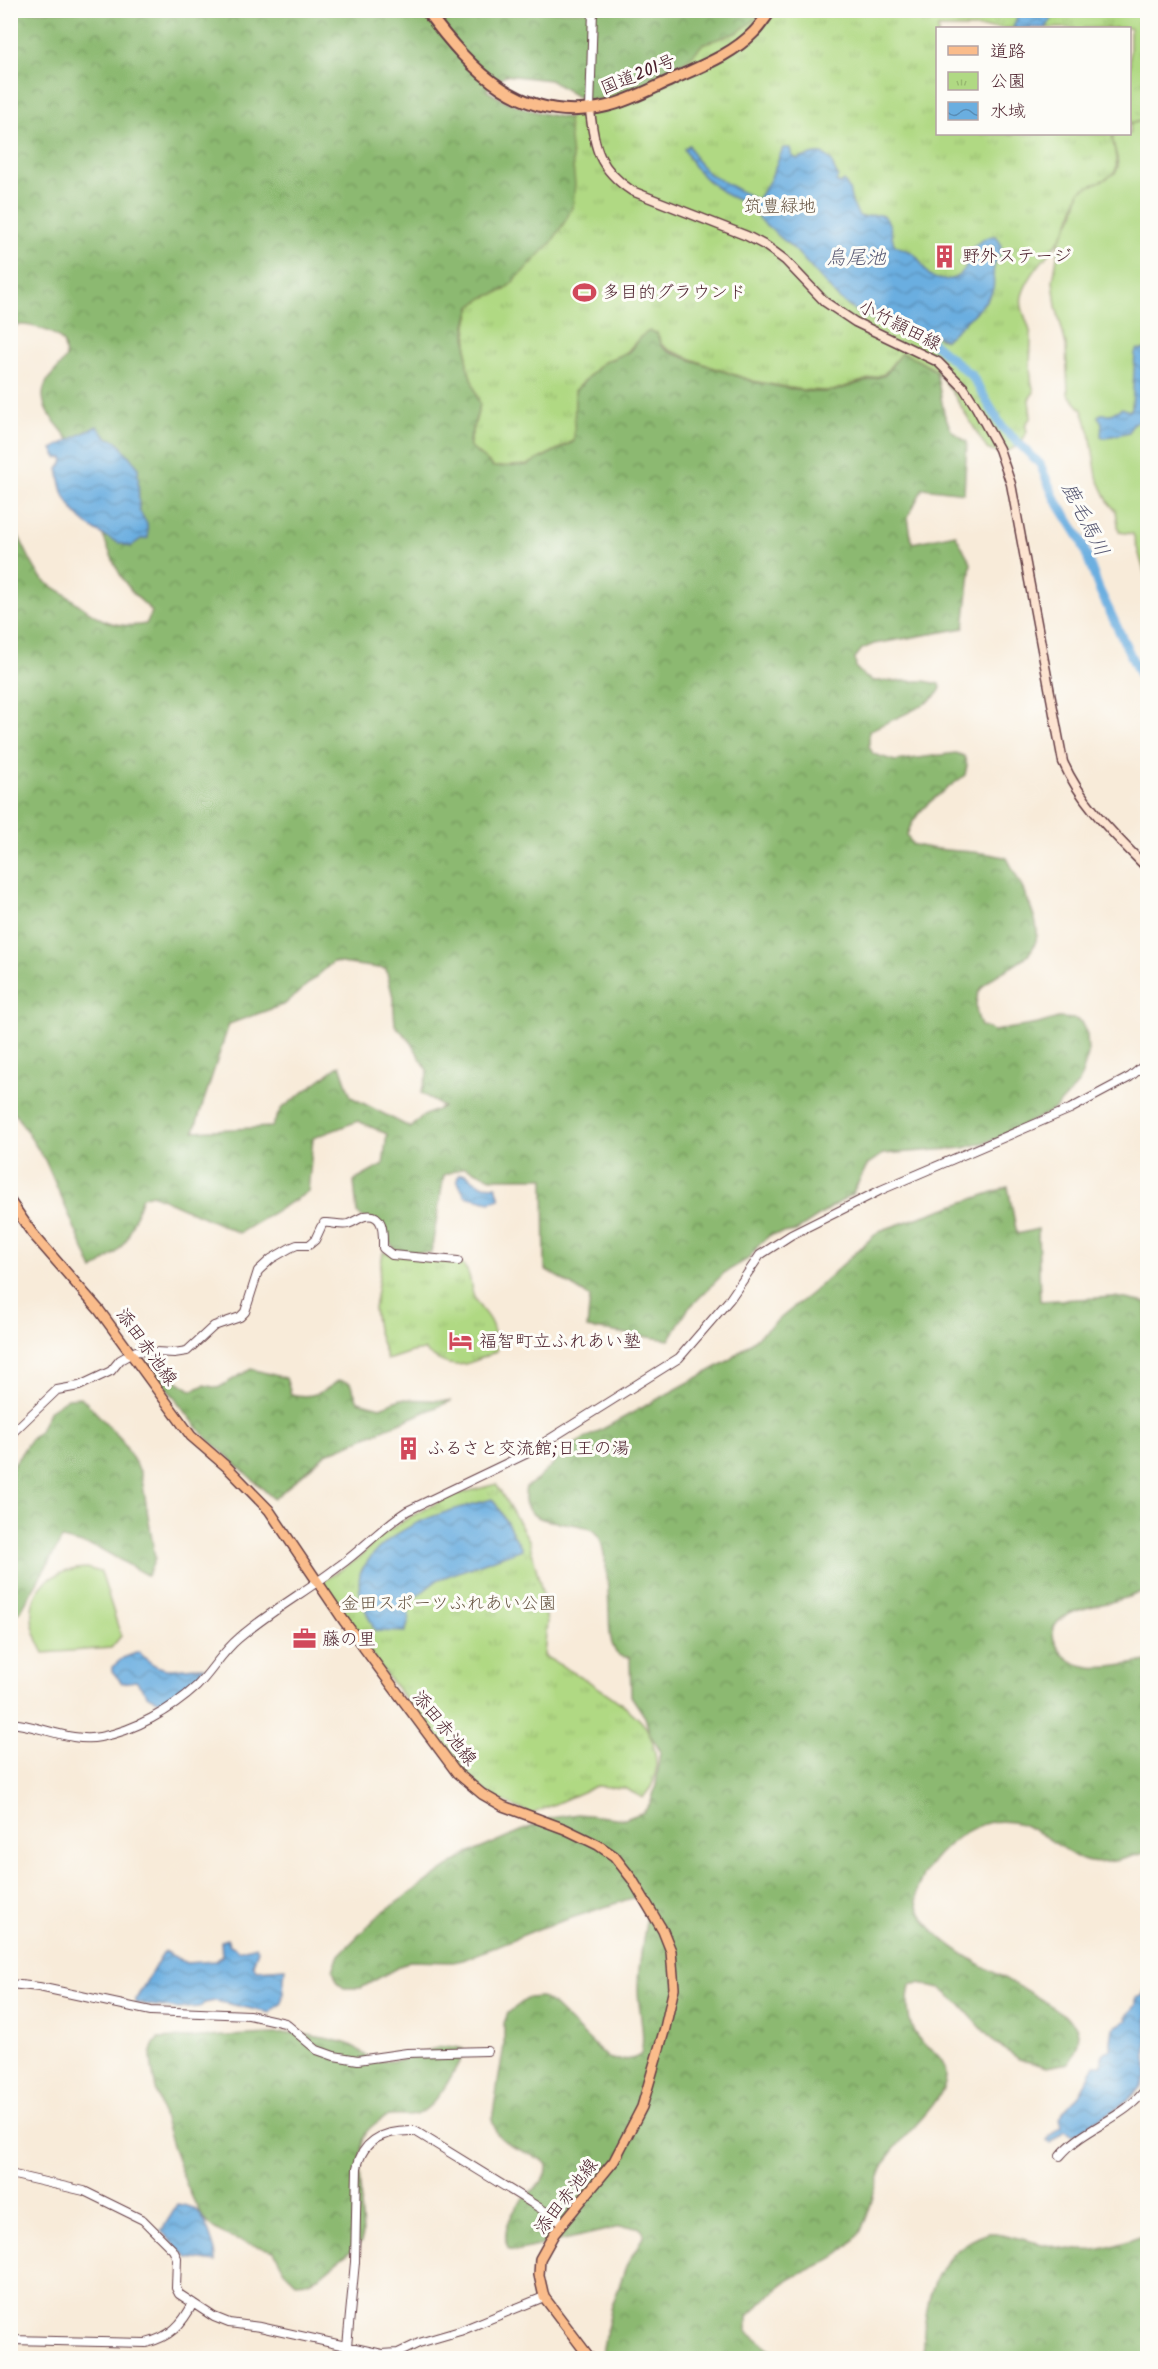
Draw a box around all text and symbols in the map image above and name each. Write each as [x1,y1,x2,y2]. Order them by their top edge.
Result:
legend [936,27,1131,135]
text: 道路 [990,38,1026,67]
street label: 国道201号 [596,47,681,104]
text: 公園 [990,68,1026,97]
text: 水域 [990,98,1026,127]
park label: 筑豊緑地 [744,193,816,222]
water label: 烏尾池 [826,243,887,275]
building icon: 野外ステージ [931,243,957,269]
place label: 野外ステージ [962,243,1071,272]
sports icon: 多目的グラウンド [571,279,597,305]
place label: 多目的グラウンド [602,279,746,308]
street label: 小竹頴田線 [853,293,946,360]
water label: 鹿毛馬川 [1052,477,1117,563]
street label: 添田赤池線 [108,1303,184,1393]
hotel icon: 福智町立ふれあい塾 [448,1328,474,1354]
place label: 福智町立ふれあい塾 [479,1328,641,1357]
building icon: ふるさと交流館;日王の湯 [396,1435,422,1461]
place label: ふるさと交流館;日王の湯 [427,1435,630,1464]
park label: 金田スポーツふれあい公園 [341,1590,557,1619]
office icon: 藤の里 [291,1626,317,1652]
place label: 藤の里 [322,1626,376,1655]
street label: 添田赤池線 [404,1685,483,1773]
street label: 添田赤池線 [528,2153,606,2241]

